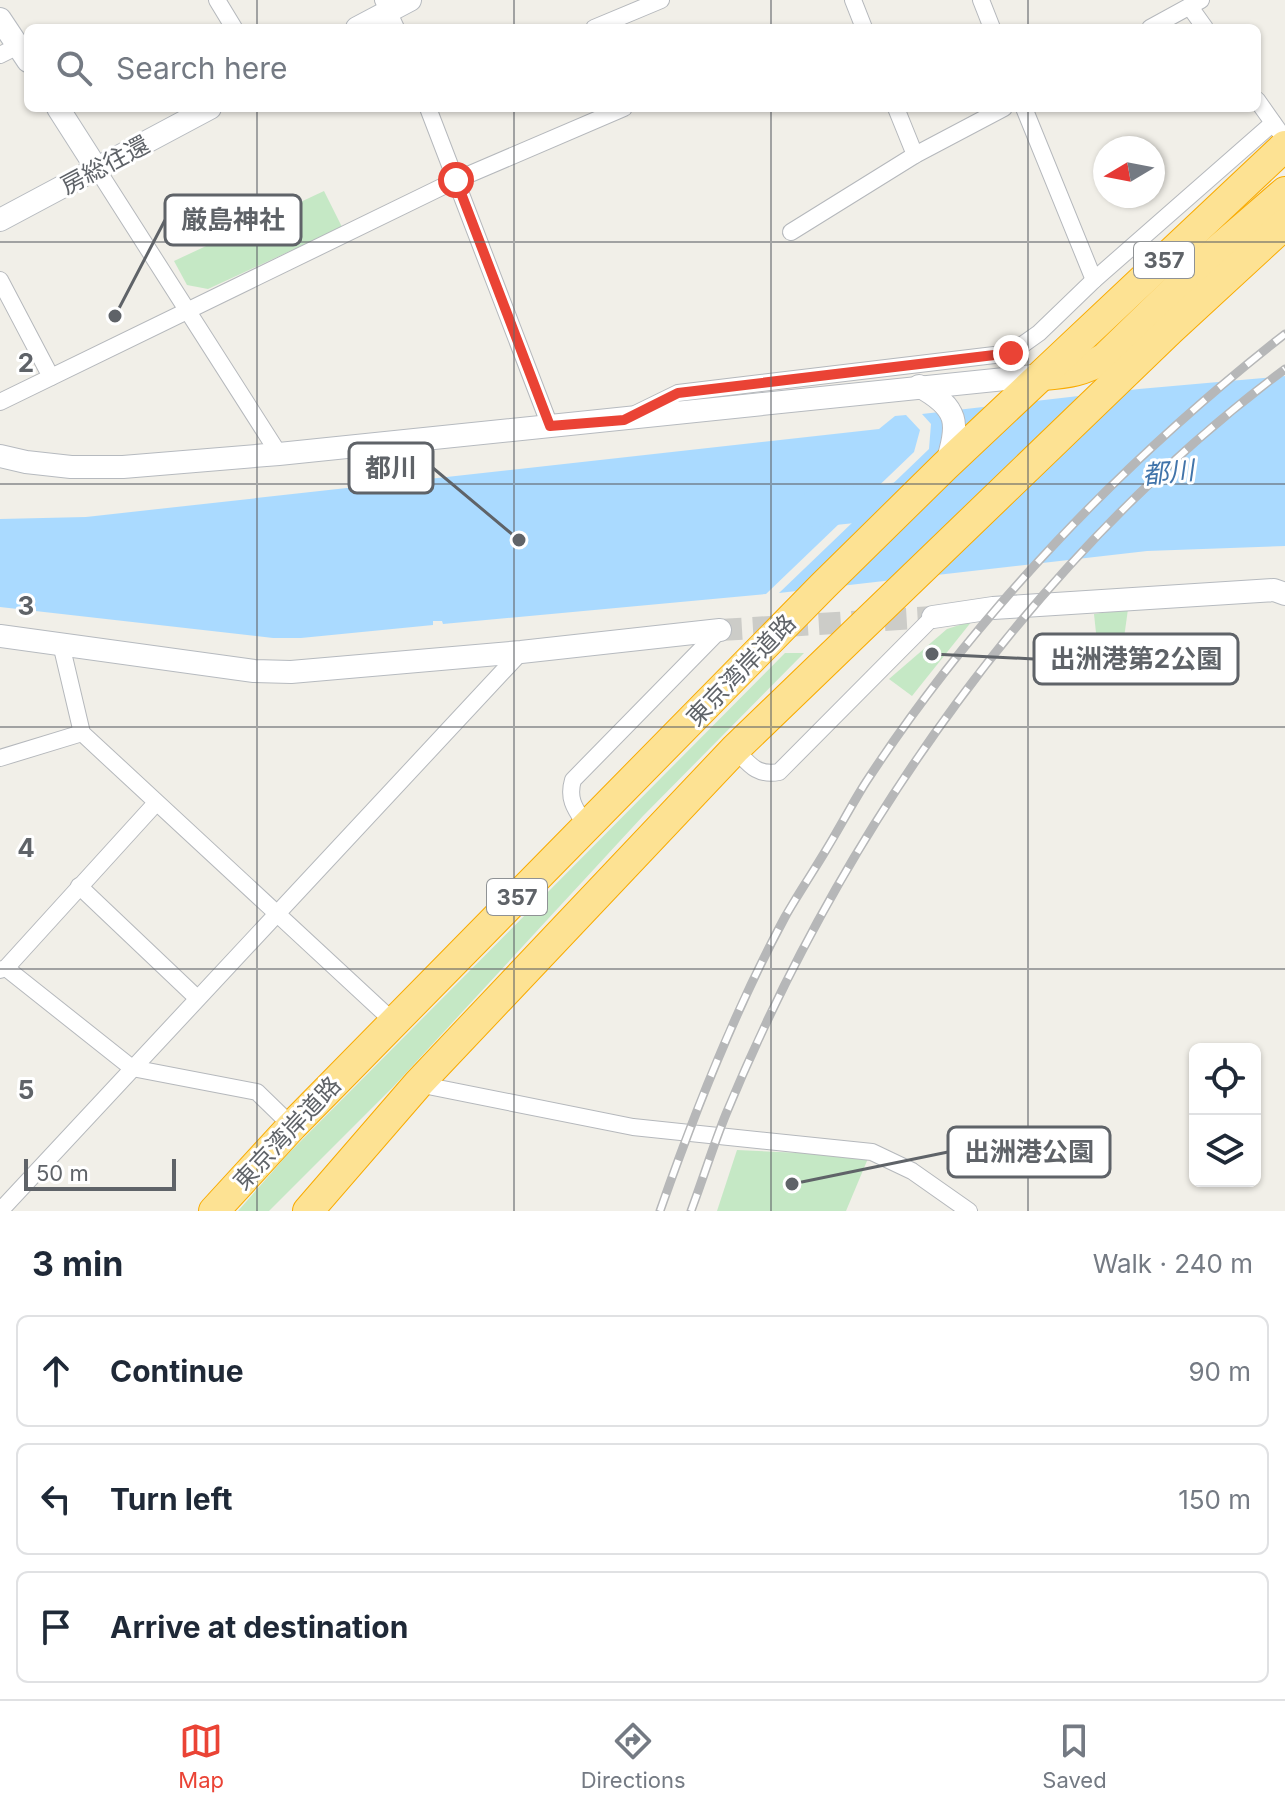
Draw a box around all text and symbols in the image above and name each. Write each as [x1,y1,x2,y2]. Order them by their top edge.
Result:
search box [24,24,1261,112]
icon: search [52,46,96,90]
text: Search here [116,50,288,86]
street label: 房総往還 [56,130,154,200]
north arrow [1093,136,1165,208]
route start [438,162,474,198]
callout: 厳島神社 [165,195,301,245]
text: 厳島神社 [181,204,285,235]
road number: 357 [1134,242,1194,278]
route end [993,335,1029,371]
text: 2 [18,347,34,378]
callout: 都川 [349,443,433,493]
text: 都川 [365,452,417,483]
water label: 都川 [1141,454,1198,490]
text: 3 [18,590,34,621]
street label: 東京湾岸道路 [681,608,801,732]
callout: 出洲港第2公園 [1034,634,1238,684]
text: 出洲港第2公園 [1050,643,1222,674]
text: 4 [17,832,35,863]
road number: 357 [487,879,547,915]
map controls [1189,1043,1261,1187]
button: locate [1189,1043,1261,1115]
street label: 東京湾岸道路 [227,1070,347,1196]
text: 5 [18,1074,34,1105]
button: layers [1189,1115,1261,1187]
callout: 出洲港公園 [948,1127,1110,1177]
text: 出洲港公園 [964,1136,1094,1167]
scale bar [24,1155,176,1191]
text: 50 m [36,1160,89,1186]
text: 3 min [32,1243,123,1284]
text: Walk · 240 m [1093,1248,1253,1279]
icon: ahead [34,1349,78,1393]
text: Continue [110,1353,244,1389]
text: 90 m [1188,1356,1251,1387]
icon: left [34,1477,78,1521]
text: Turn left [110,1481,232,1517]
text: 150 m [1178,1484,1251,1515]
icon: arrive [34,1605,78,1649]
text: Arrive at destination [110,1609,408,1645]
tab: Map [178,1719,224,1793]
tab: Directions [581,1719,686,1793]
tab: Saved [1042,1719,1107,1793]

